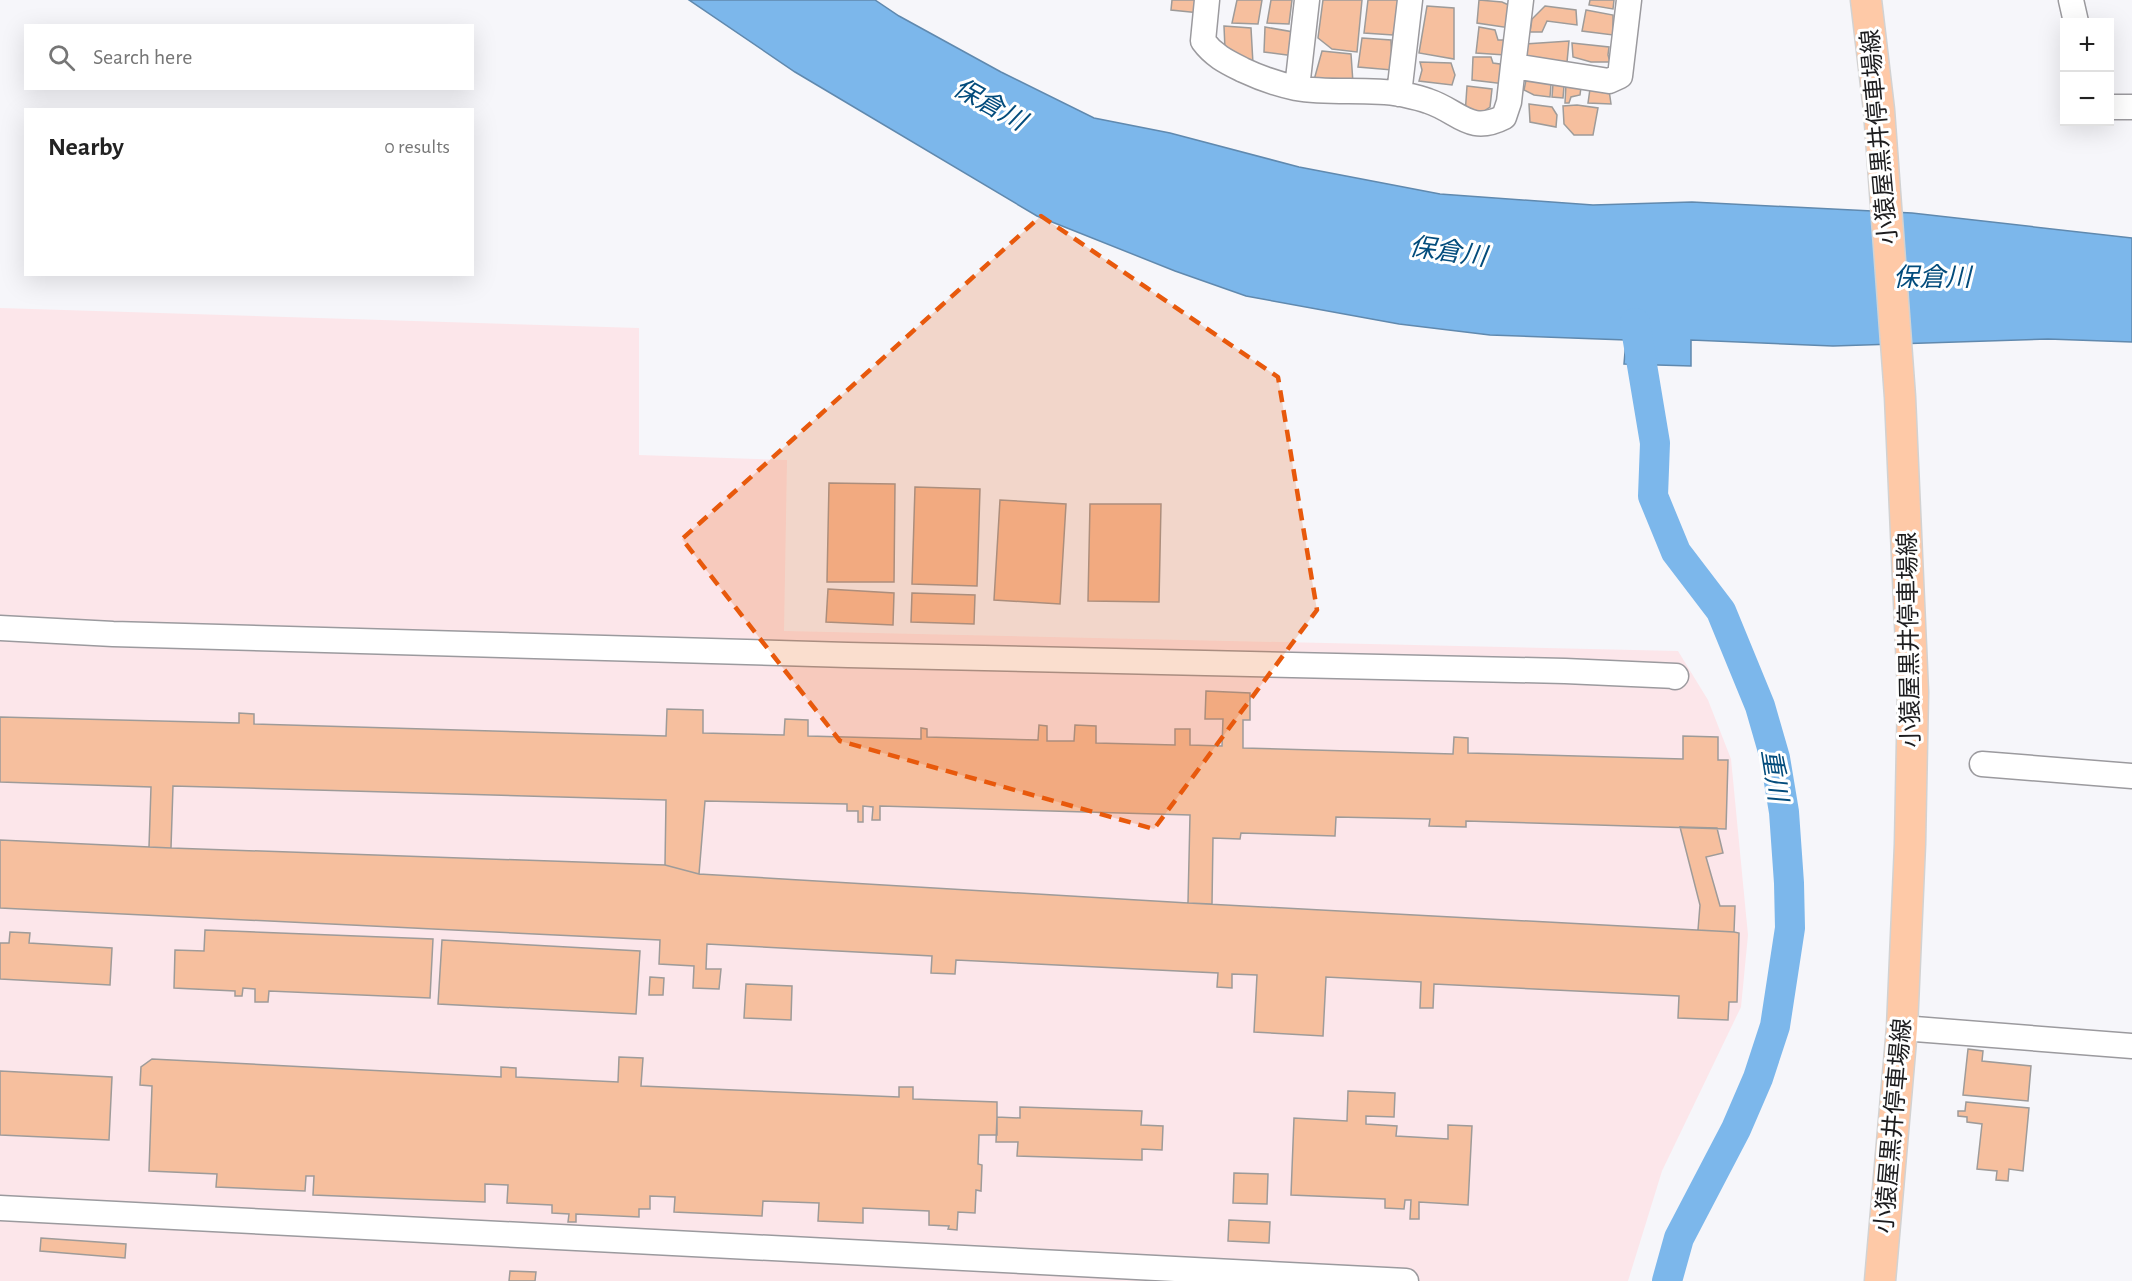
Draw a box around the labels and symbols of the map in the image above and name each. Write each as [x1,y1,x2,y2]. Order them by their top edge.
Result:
street label: 小猿屋黒井停車場線 [1857,28,1901,246]
water label: 保倉川 [949,74,1033,137]
water label: 保倉川 [1407,233,1491,271]
water label: 保倉川 [1893,264,1974,291]
street label: 小猿屋黒井停車場線 [1894,532,1924,748]
water label: 重川 [1757,747,1792,806]
street label: 小猿屋黒井停車場線 [1871,1017,1915,1235]

